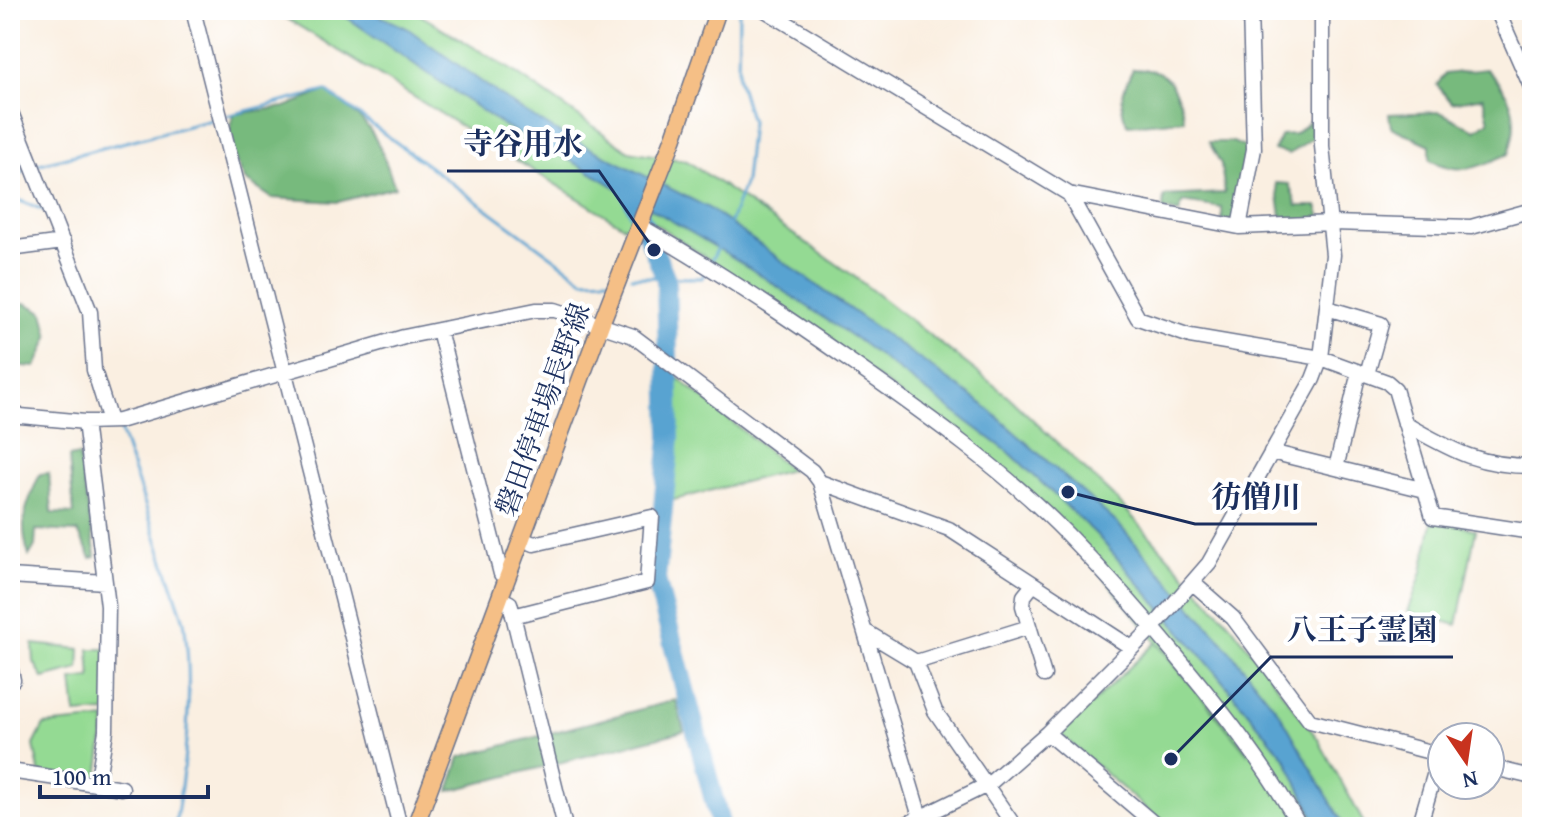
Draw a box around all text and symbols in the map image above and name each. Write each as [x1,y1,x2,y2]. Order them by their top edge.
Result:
callout: 寺谷用水 [447,117,599,171]
text: 寺谷用水 [463,121,583,165]
street label: 磐田停車場長野線 [484,297,600,521]
callout: 彷僧川 [1195,470,1317,524]
text: 彷僧川 [1211,474,1301,518]
callout: 八王子霊園 [1271,603,1453,657]
text: 八王子霊園 [1287,607,1437,651]
north arrow [1426,721,1506,801]
scale bar [40,749,208,799]
text: 100 m [52,759,112,794]
text: N [1459,763,1481,798]

